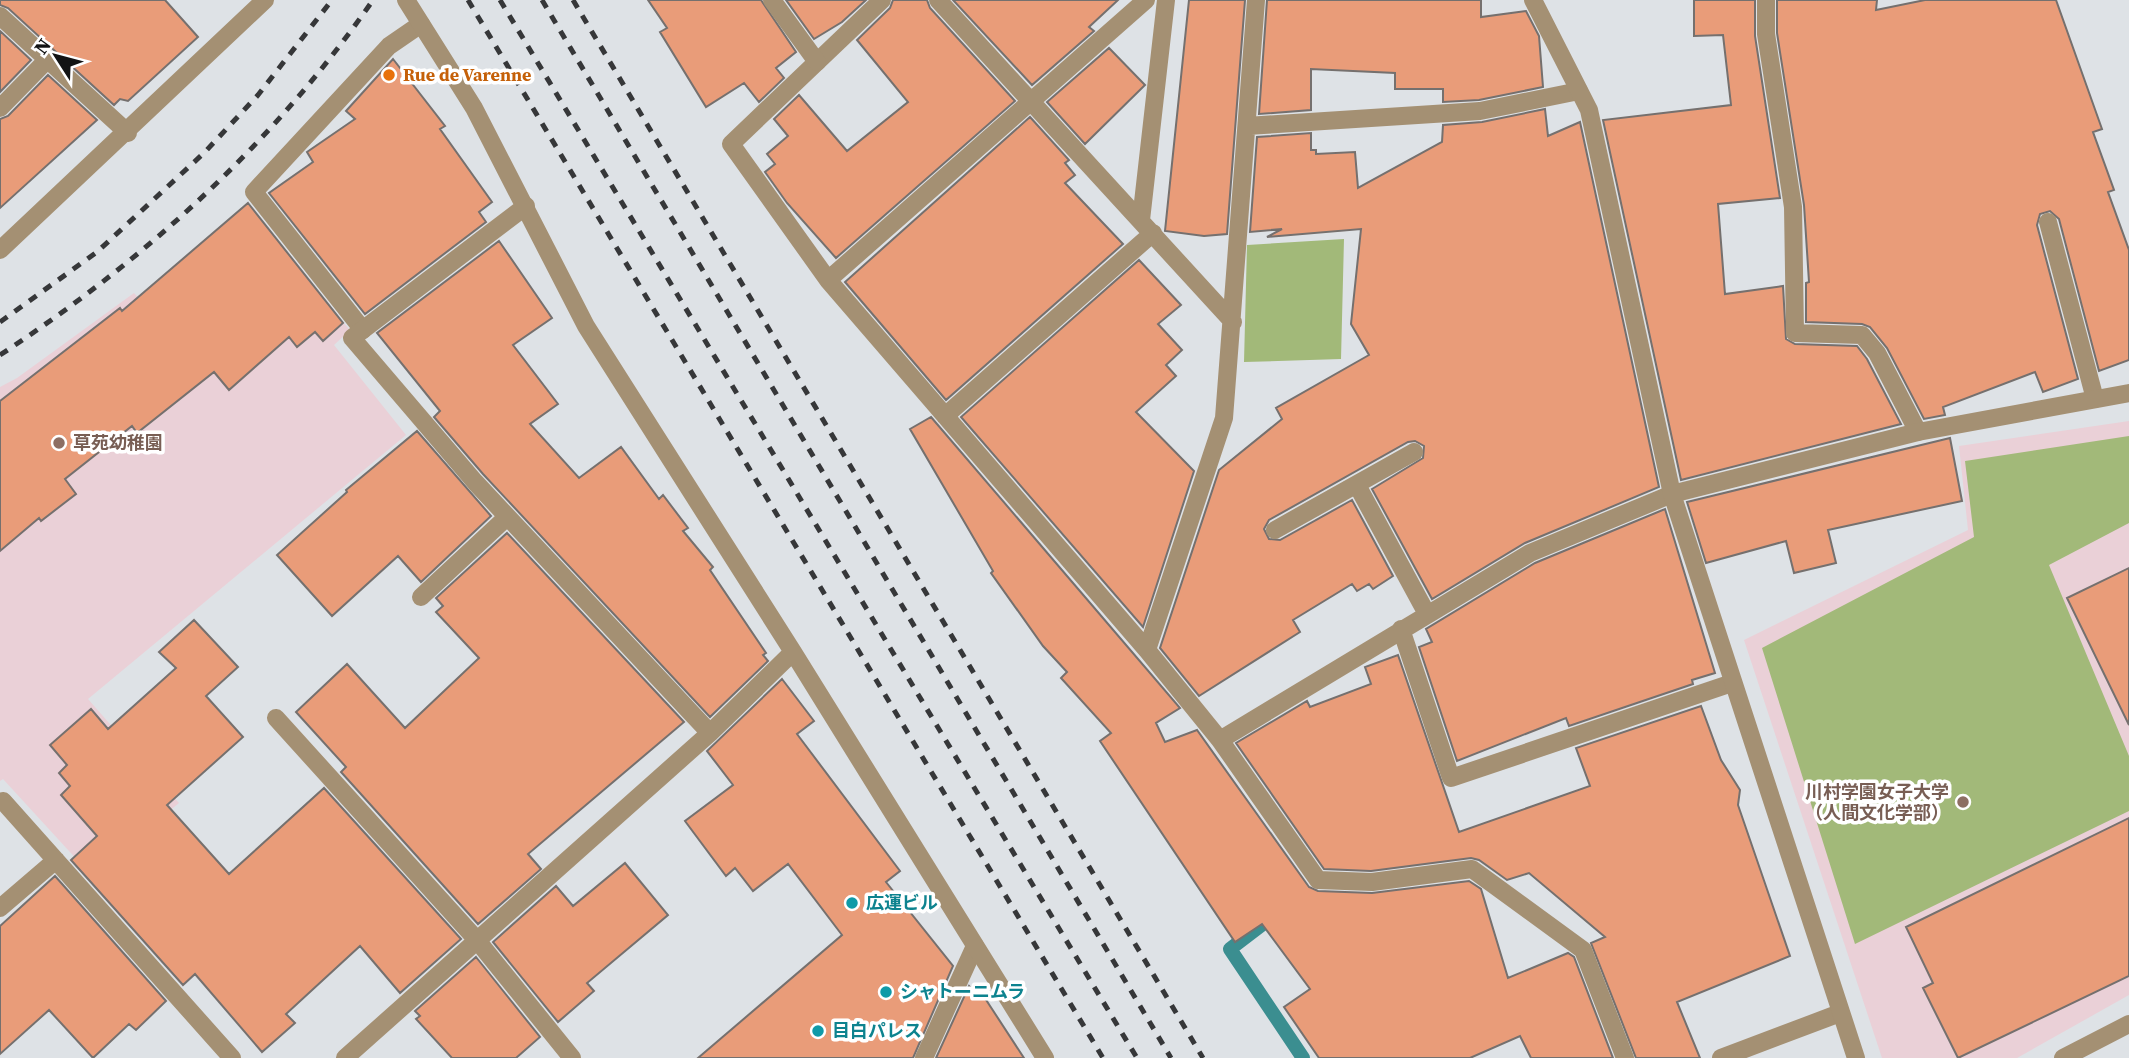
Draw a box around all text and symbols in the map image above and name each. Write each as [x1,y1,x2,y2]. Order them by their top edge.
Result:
north arrow [21,21,91,91]
text: N [28,33,57,59]
place label: Rue de Varenne [403,62,531,87]
marker: Rue de Varenne [381,67,397,83]
place label: 草苑幼稚園 [73,430,163,455]
marker: 草苑幼稚園 [51,435,67,451]
place label: 川村学園女子大学 （人間文化学部） [1805,779,1949,825]
marker: 川村学園女子大学 （人間文化学部） [1955,794,1971,810]
place label: 広運ビル [866,890,938,915]
marker: 広運ビル [844,895,860,911]
place label: シャトーニムラ [900,979,1025,1004]
marker: シャトーニムラ [878,984,894,1000]
place label: 目白パレス [832,1018,922,1043]
marker: 目白パレス [810,1023,826,1039]

